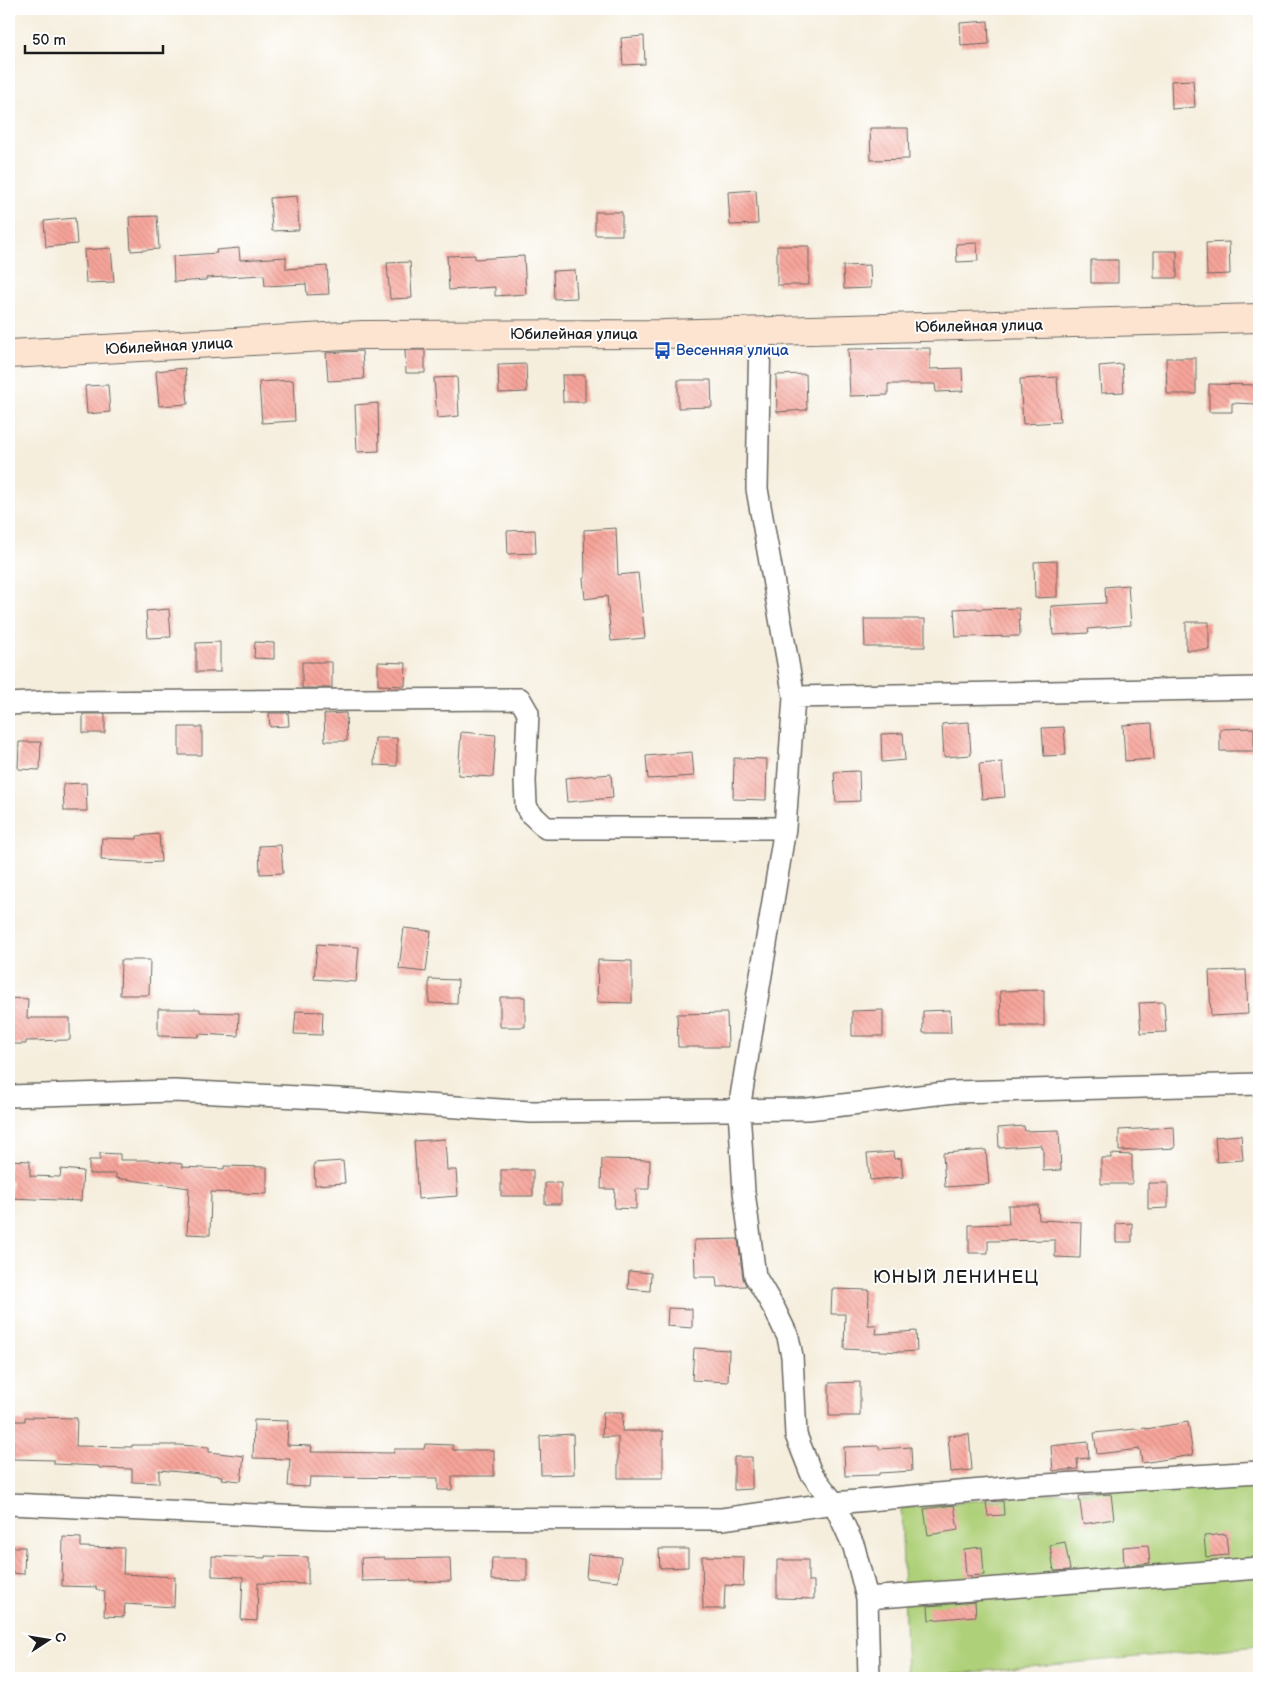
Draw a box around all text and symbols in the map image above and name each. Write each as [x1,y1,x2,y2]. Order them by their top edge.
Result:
scale bar [25,22,162,54]
text: 50 m [32,31,66,50]
street label: Юбилейная улица [915,316,1043,337]
street label: Юбилейная улица [510,325,638,344]
street label: Юбилейная улица [105,334,234,359]
bus stop icon: Весенняя улица [652,340,672,360]
place label: Весенняя улица [676,341,789,360]
district label: ЮНЫЙ ЛЕНИНЕЦ [873,1267,1039,1288]
north arrow [22,1614,72,1664]
text: С [51,1631,70,1644]

